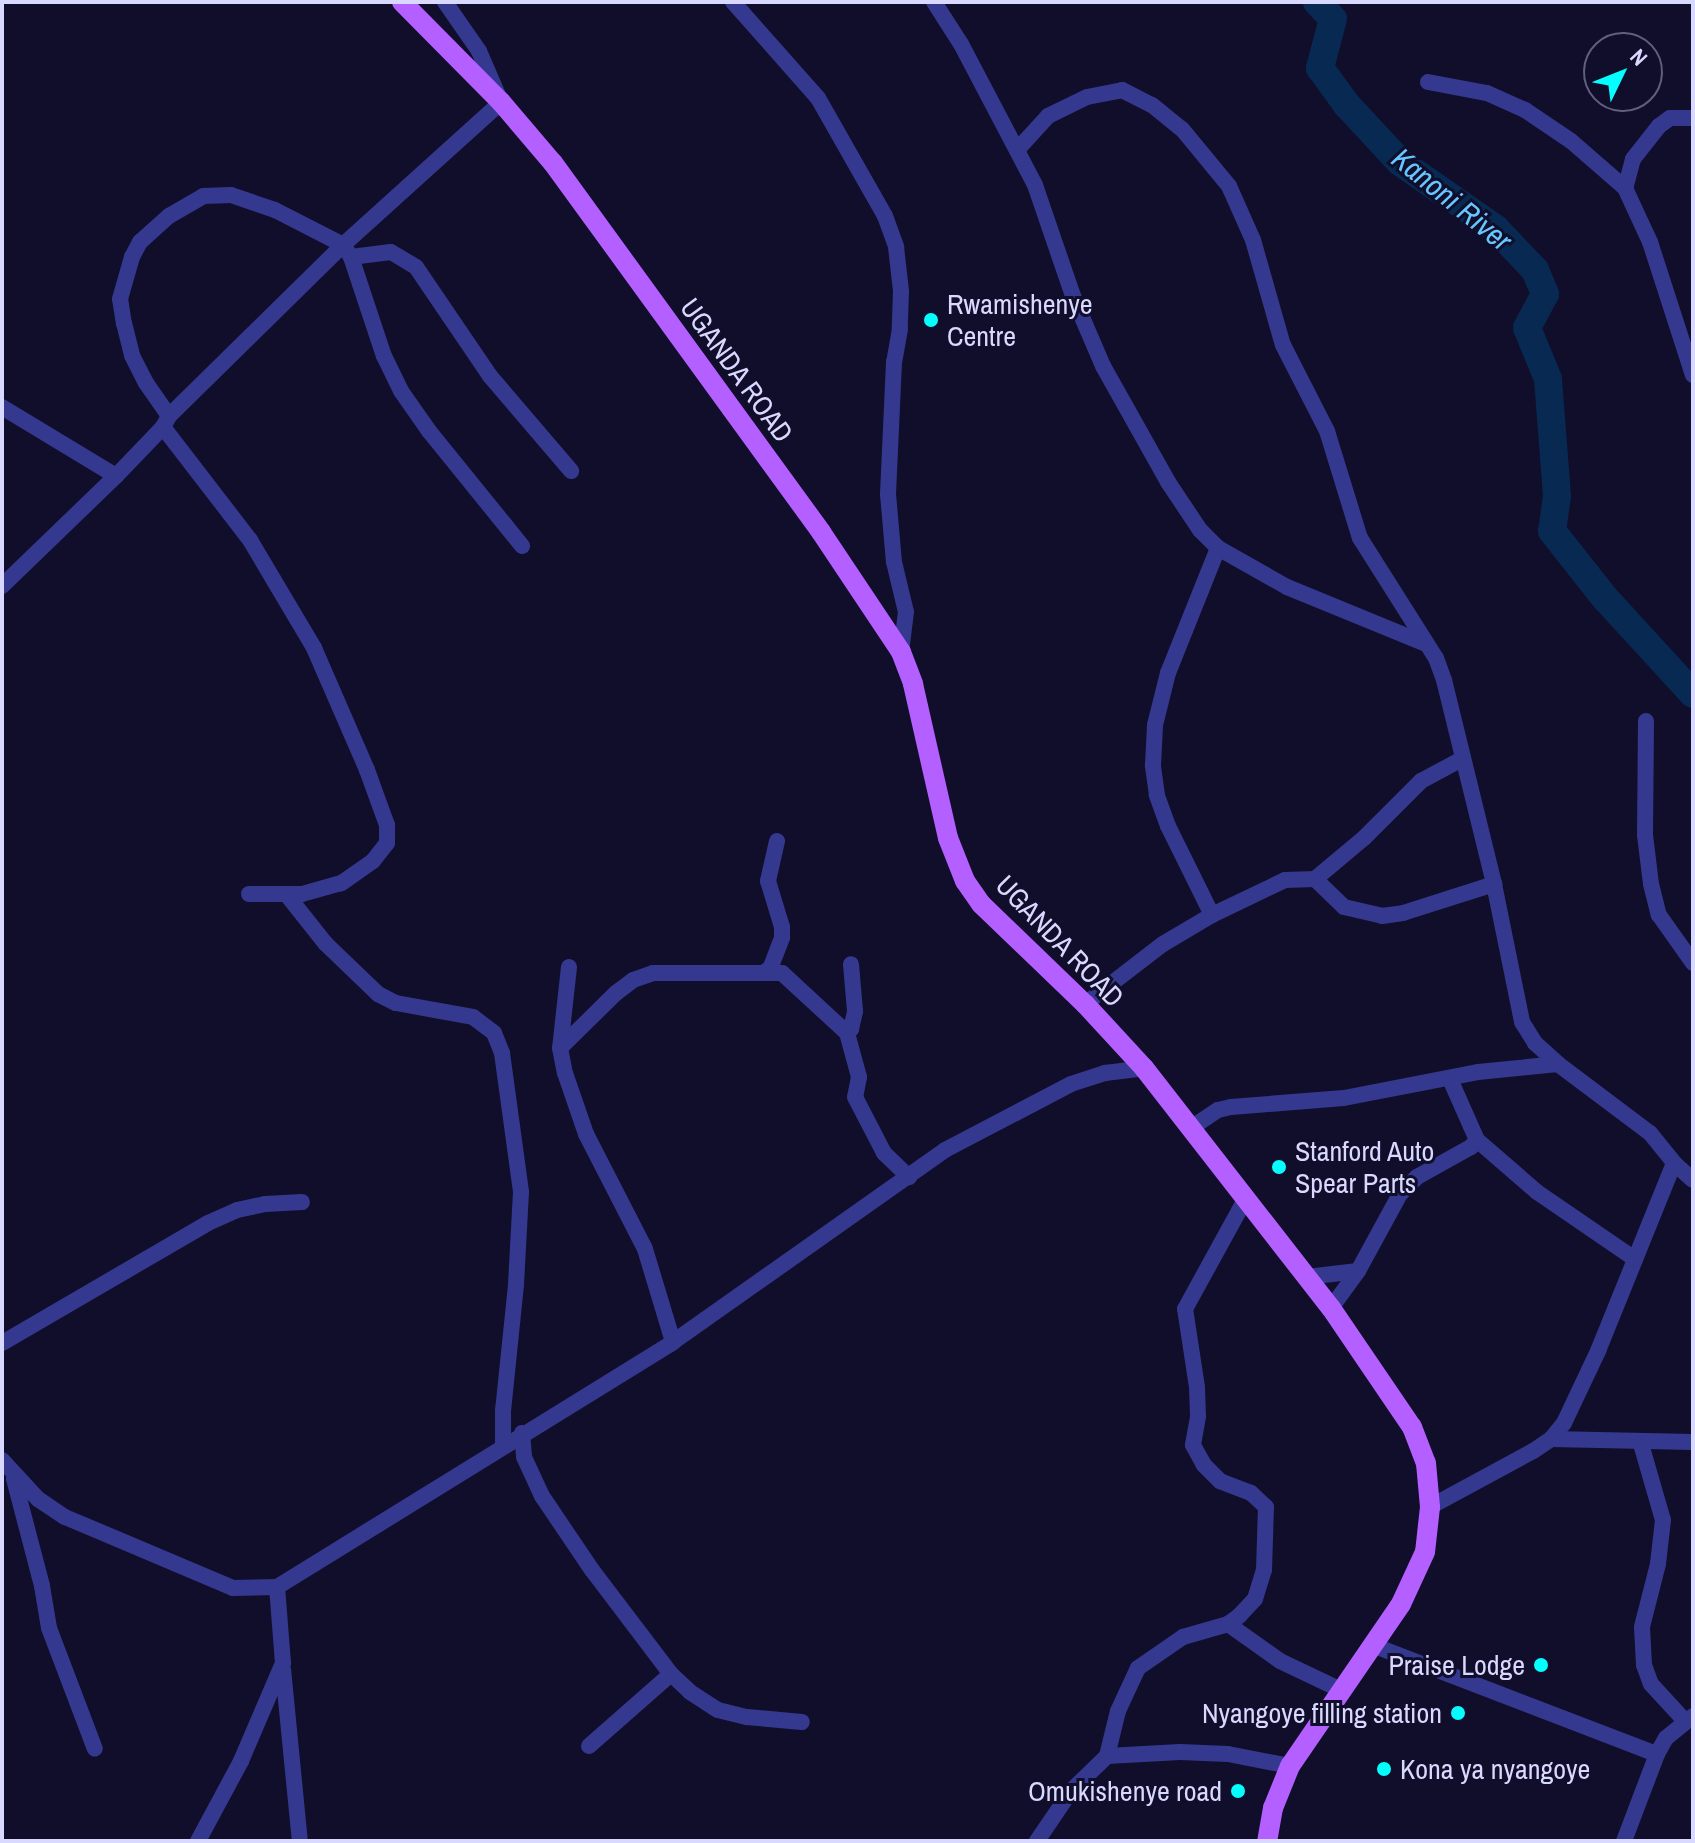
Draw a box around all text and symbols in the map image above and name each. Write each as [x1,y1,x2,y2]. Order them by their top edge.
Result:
north arrow [1583,32,1663,112]
text: N [1624,42,1655,72]
water label: Kanoni River [1385,140,1519,258]
place label: Rwamishenye Centre [947,287,1092,353]
street label: UGANDA ROAD [673,291,801,449]
marker: Rwamishenye Centre [922,311,940,329]
street label: UGANDA ROAD [989,868,1131,1014]
place label: Stanford Auto Spear Parts [1295,1134,1435,1200]
marker: Stanford Auto Spear Parts [1270,1158,1288,1176]
place label: Praise Lodge [1388,1648,1525,1682]
marker: Praise Lodge [1532,1656,1550,1674]
place label: Nyangoye filling station [1202,1696,1442,1730]
marker: Nyangoye filling station [1449,1704,1467,1722]
place label: Kona ya nyangoye [1400,1752,1590,1786]
marker: Kona ya nyangoye [1375,1760,1393,1778]
place label: Omukishenye road [1028,1774,1222,1808]
marker: Omukishenye road [1229,1782,1247,1800]

